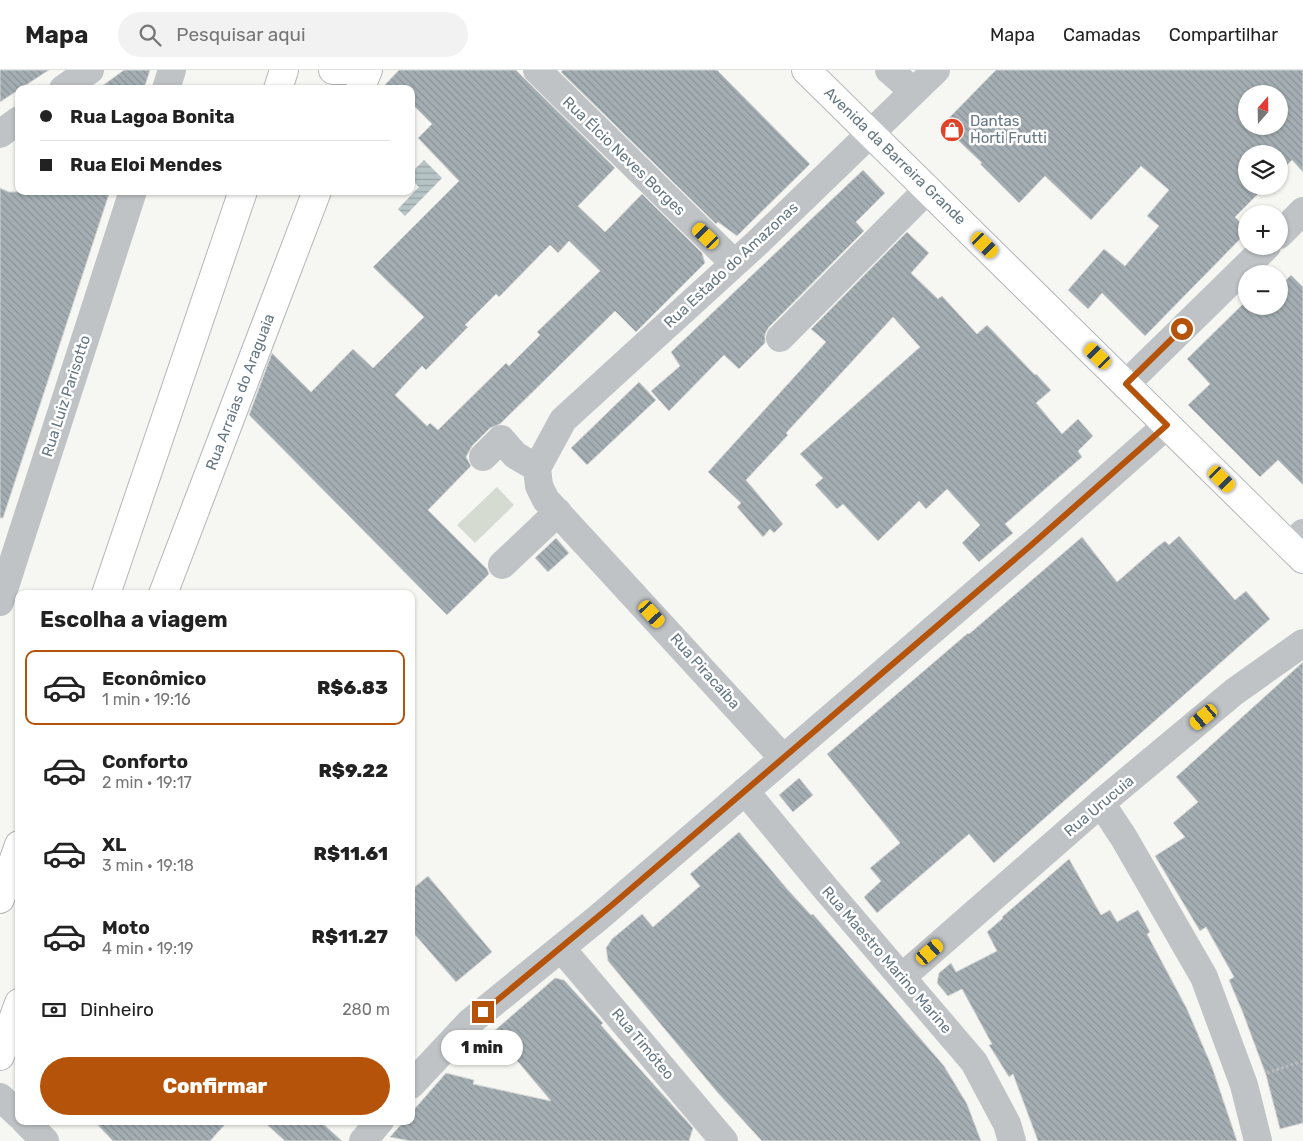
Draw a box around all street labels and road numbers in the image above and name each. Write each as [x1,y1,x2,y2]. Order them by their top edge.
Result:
street label: Avenida da Barreira Grande [820,83,970,229]
street label: Rua Élcio Neves Borges [559,93,689,219]
street label: Rua Estado do Amazonas [660,198,802,332]
street label: Rua Arraias do Araguaia [202,311,278,473]
street label: Rua Luiz Parisotto [38,333,94,459]
street label: Rua Piracaíba [666,630,744,712]
street label: Rua Urucuia [1061,772,1137,840]
street label: Rua Maestro Marino Marine [818,883,956,1037]
street label: Rua Timóteo [608,1005,678,1083]

